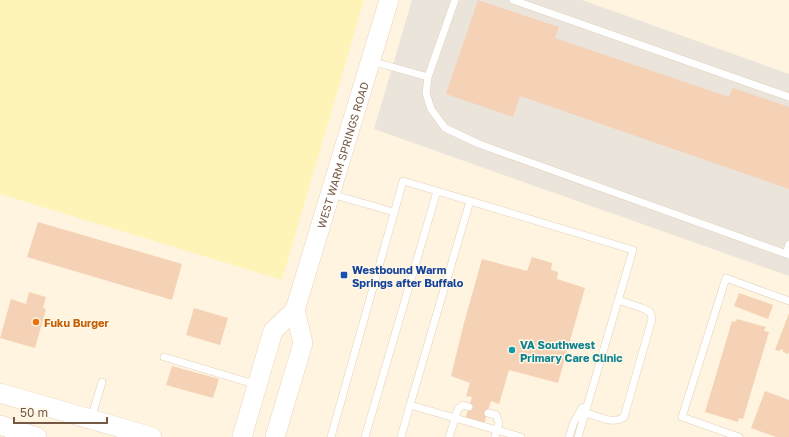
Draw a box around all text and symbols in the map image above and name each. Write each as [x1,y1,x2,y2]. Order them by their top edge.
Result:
street label: WEST WARM SPRINGS ROAD [314,80,370,230]
place label: Westbound Warm Springs after Buffalo [352,263,464,289]
marker: Westbound Warm Springs after Buffalo [339,270,349,280]
place label: Fuku Burger [44,316,109,329]
marker: Fuku Burger [31,317,41,327]
place label: VA Southwest Primary Care Clinic [520,338,623,364]
marker: VA Southwest Primary Care Clinic [507,345,517,355]
scale bar [14,399,107,425]
text: 50 m [20,405,48,420]

